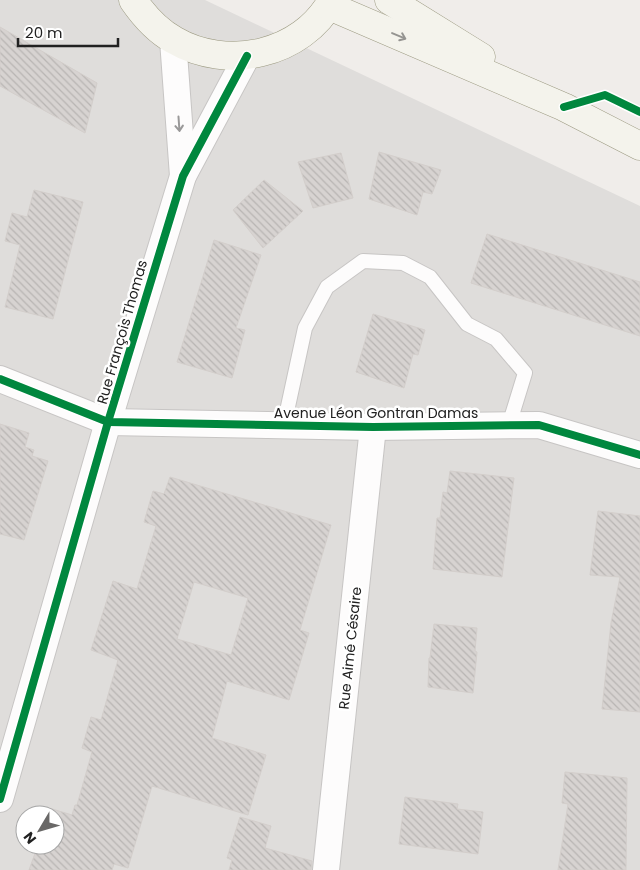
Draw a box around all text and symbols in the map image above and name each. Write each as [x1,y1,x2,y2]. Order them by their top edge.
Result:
scale bar [18,15,118,47]
text: 20 m [25,22,63,43]
one-way arrow [391,32,406,42]
one-way arrow [174,116,183,132]
street label: Rue François Thomas [92,258,152,406]
street label: Avenue Léon Gontran Damas [274,403,478,423]
street label: Rue Aimé Césaire [334,585,366,710]
north arrow [15,805,65,855]
text: N [19,828,41,848]

